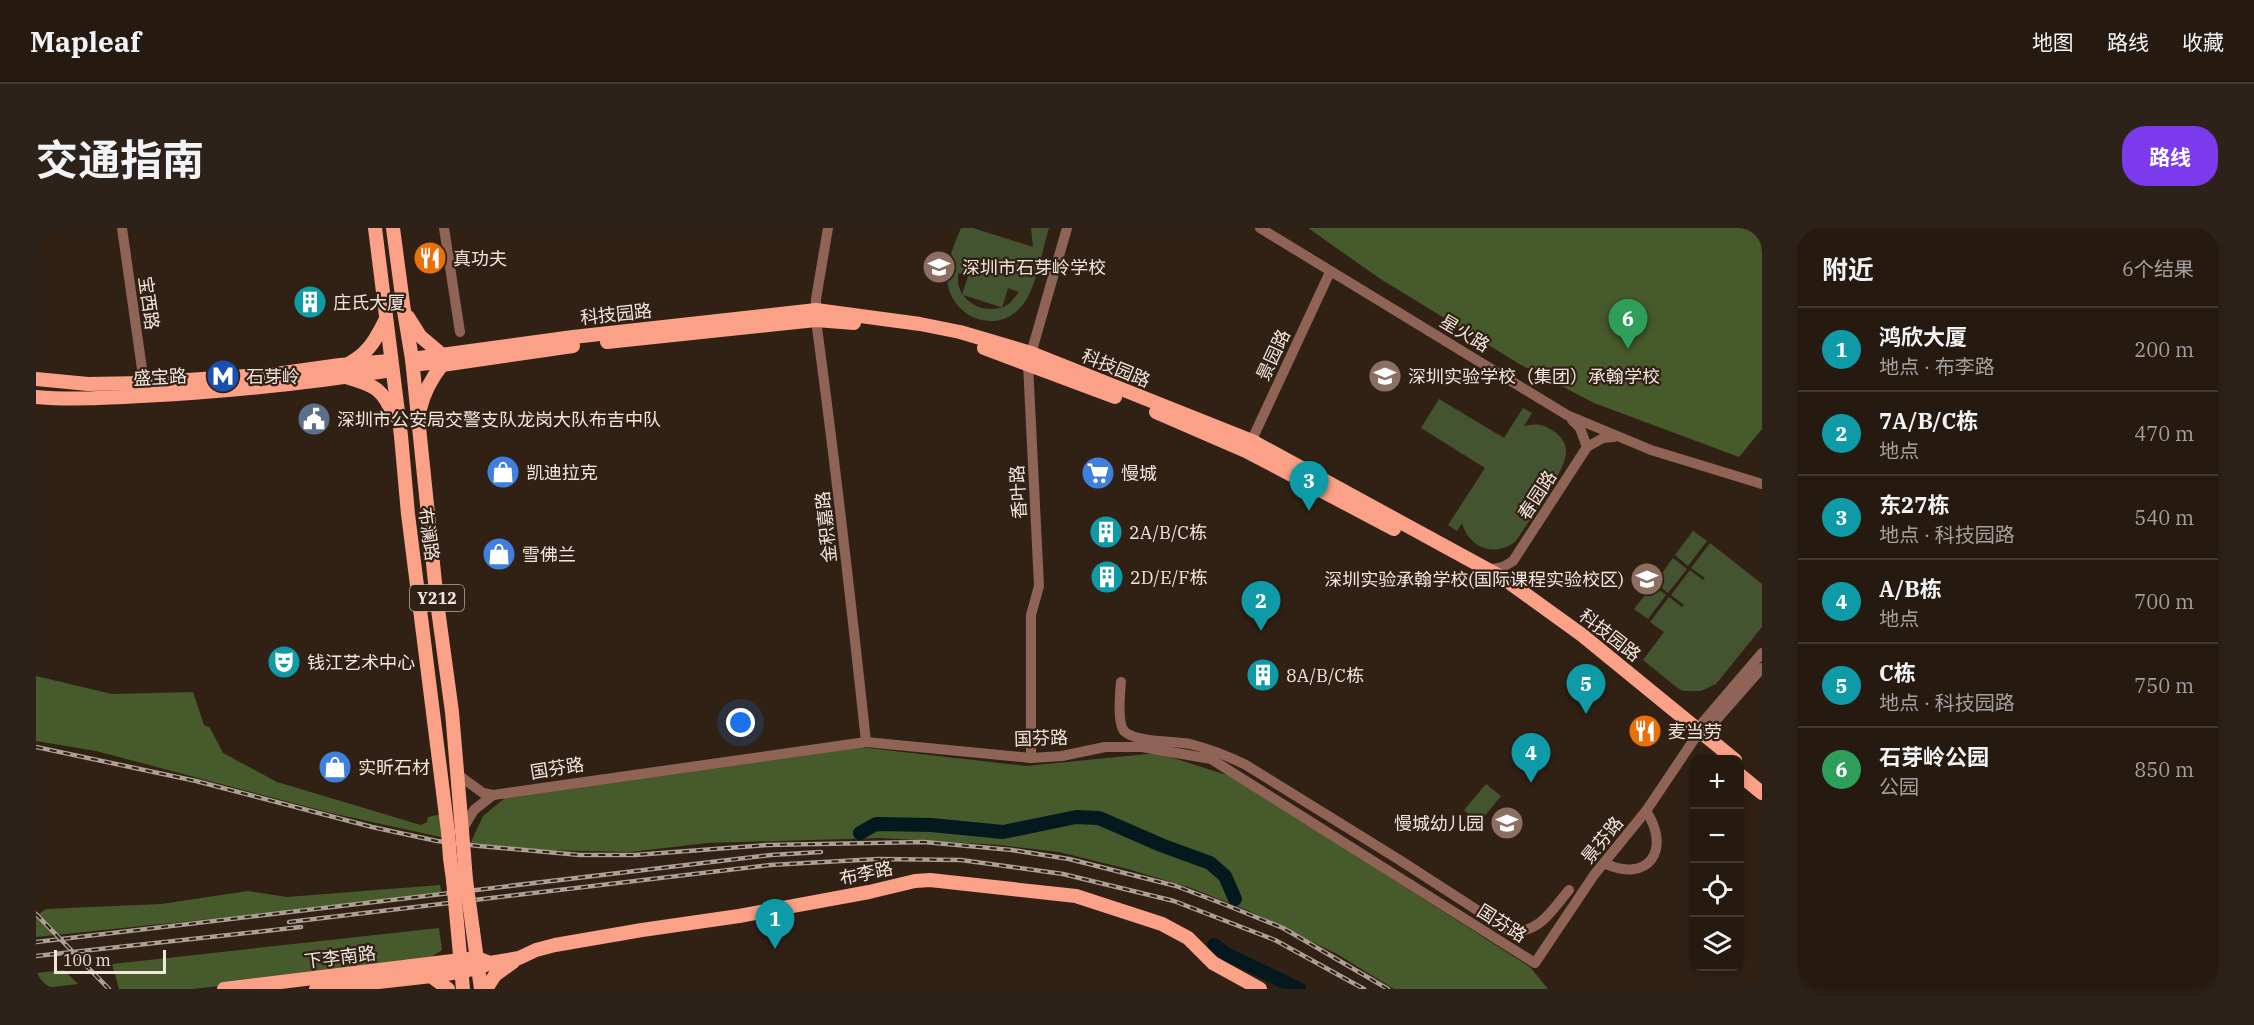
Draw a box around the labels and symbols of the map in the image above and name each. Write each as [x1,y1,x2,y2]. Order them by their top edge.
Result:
restaurant icon: 真功夫 [412,240,448,276]
place label: 真功夫 [453,247,507,270]
school or university icon: 深圳市石芽岭学校 [921,249,957,285]
place label: 深圳市石芽岭学校 [962,256,1106,279]
street label: 宝西路 [134,275,164,331]
building icon: 庄氏大厦 [292,284,328,320]
place label: 庄氏大厦 [333,291,405,314]
street label: 科技园路 [579,299,653,329]
pin: 6 [1608,300,1648,349]
street label: 星火路 [1436,309,1494,357]
street label: 景园路 [1251,326,1295,384]
street label: 科技园路 [1078,344,1154,392]
metro station icon: 石芽岭 [205,358,241,394]
school or university icon: 深圳实验学校（集团）承翰学校 [1367,358,1403,394]
street label: 盛宝路 [132,364,188,390]
place label: 石芽岭 [246,365,300,388]
place label: 深圳实验学校（集团）承翰学校 [1408,365,1660,388]
public building icon: 深圳市公安局交警支队龙岗大队布吉中队 [296,401,332,437]
place label: 深圳市公安局交警支队龙岗大队布吉中队 [337,408,661,431]
shop icon: 凯迪拉克 [485,454,521,490]
supermarket icon: 慢城 [1080,455,1116,491]
place label: 凯迪拉克 [526,461,598,484]
place label: 慢城 [1121,462,1157,485]
pin: 3 [1290,462,1328,511]
street label: 香叶路 [1005,464,1031,520]
street label: 春园路 [1513,466,1561,524]
street label: 金积嘉路 [811,490,841,564]
street label: 布澜路 [414,506,444,562]
building icon: 2A/B/C栋 [1088,514,1124,550]
place label: 2A/B/C栋 [1129,521,1207,544]
shop icon: 雪佛兰 [481,536,517,572]
place label: 雪佛兰 [522,543,576,566]
building icon: 2D/E/F栋 [1089,559,1125,595]
school or university icon: 深圳实验承翰学校(国际课程实验校区) [1629,561,1665,597]
place label: 2D/E/F栋 [1130,566,1208,589]
place label: 深圳实验承翰学校(国际课程实验校区) [1324,568,1624,591]
pin: 2 [1242,582,1280,631]
road number: Y212 [410,585,464,611]
street label: 科技园路 [1575,604,1645,666]
theatre icon: 钱江艺术中心 [266,644,302,680]
place label: 钱江艺术中心 [307,651,415,674]
building icon: 8A/B/C栋 [1245,657,1281,693]
place label: 8A/B/C栋 [1286,664,1364,687]
pin: 5 [1566,664,1606,714]
your location [726,708,755,737]
restaurant icon: 麦当劳 [1627,713,1663,749]
place label: 麦当劳 [1668,720,1722,743]
street label: 国芬路 [1014,726,1068,750]
pin: 4 [1512,734,1550,783]
shop icon: 实昕石材 [317,749,353,785]
street label: 国芬路 [529,752,585,784]
place label: 实昕石材 [358,756,430,779]
school or university icon: 慢城幼儿园 [1489,805,1525,841]
place label: 慢城幼儿园 [1394,812,1484,835]
street label: 景芬路 [1576,812,1628,868]
street label: 布李路 [837,856,895,890]
street label: 国芬路 [1473,899,1531,947]
pin: 1 [756,900,794,949]
street label: 下李南路 [303,941,377,973]
scale bar [54,947,166,974]

